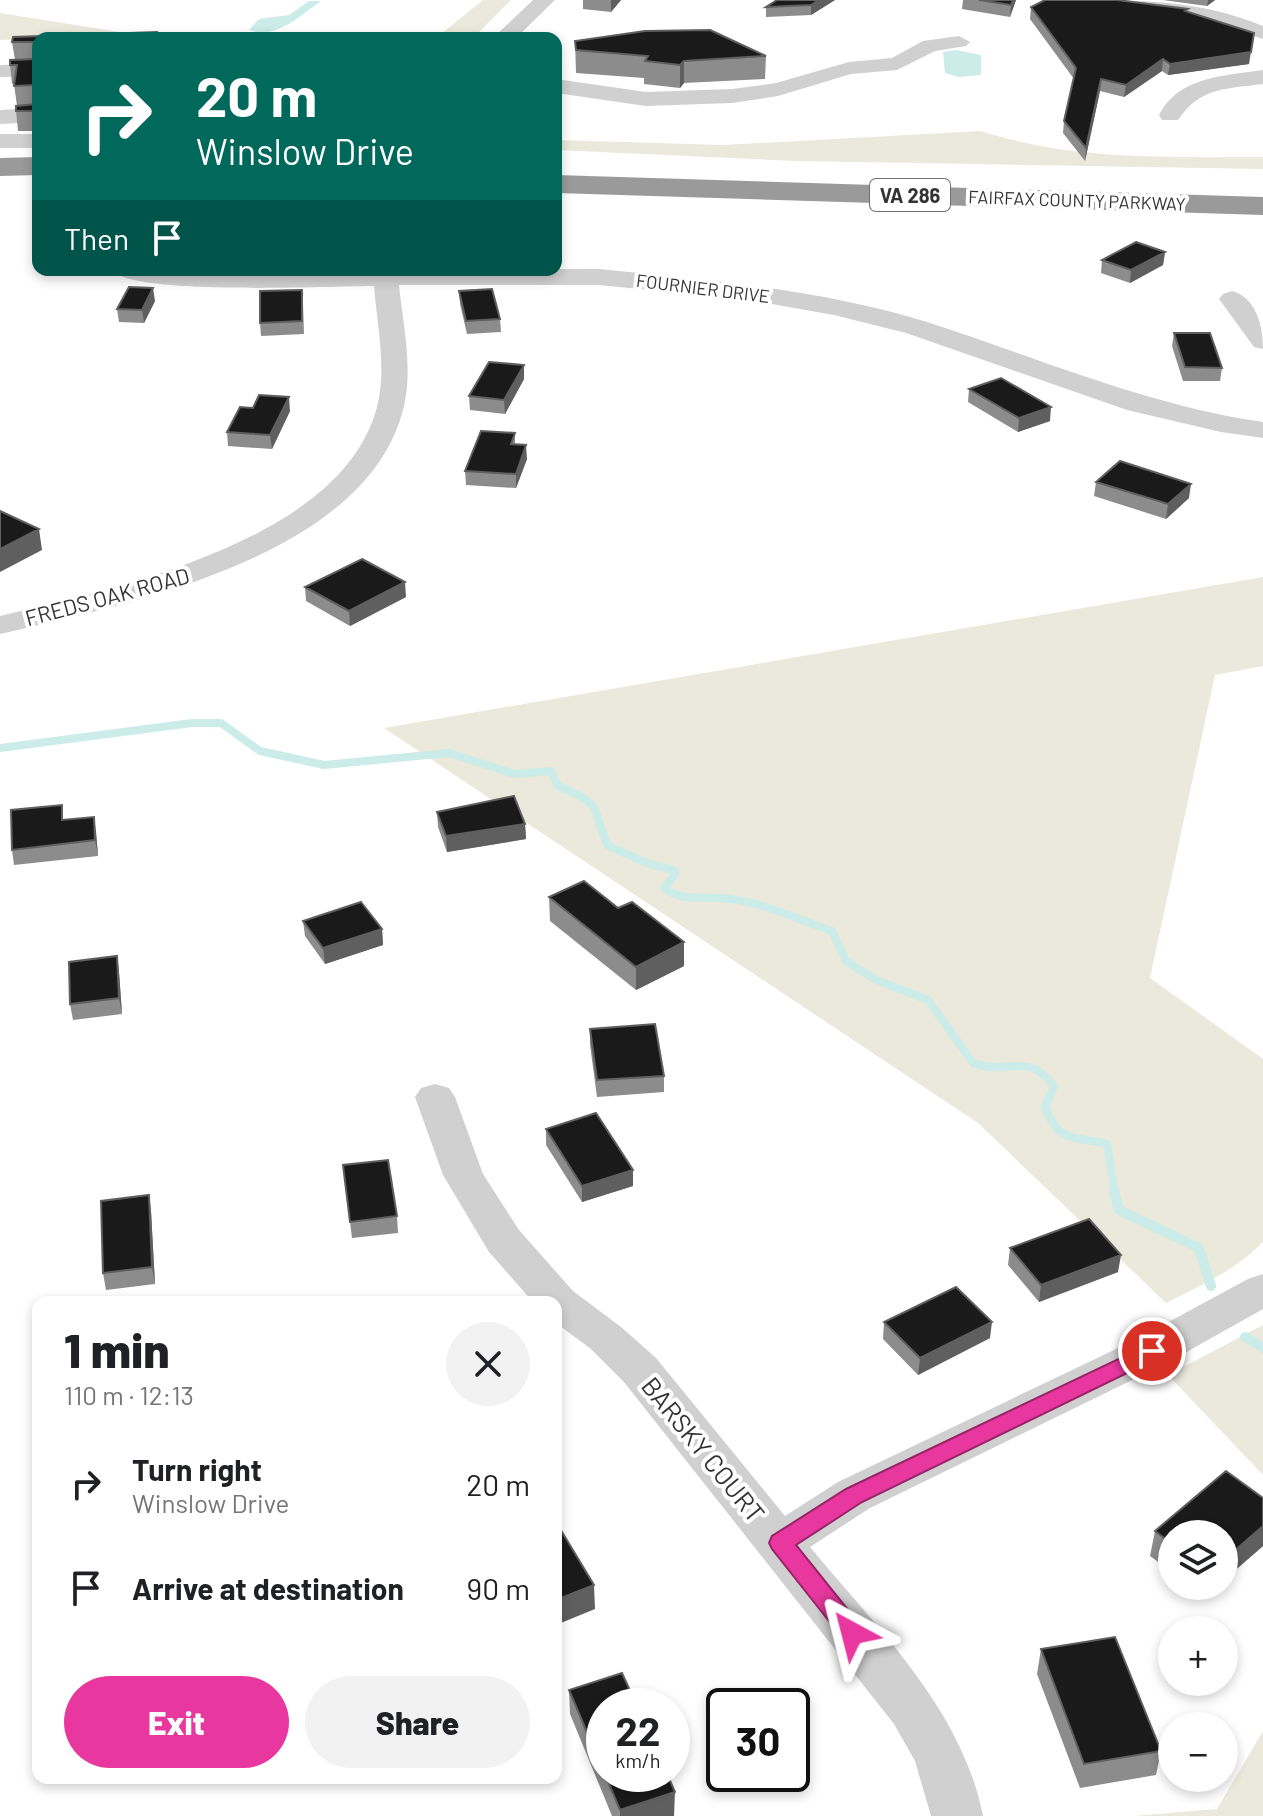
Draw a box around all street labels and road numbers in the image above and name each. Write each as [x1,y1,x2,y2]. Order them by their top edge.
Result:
road number: VA 286 [870,179,950,211]
street label: FAIRFAX COUNTY PARKWAY [968,185,1186,215]
street label: FOURNIER DRIVE [635,269,771,307]
street label: FREDS OAK ROAD [22,562,192,630]
street label: BARSKY COURT [636,1370,772,1528]

